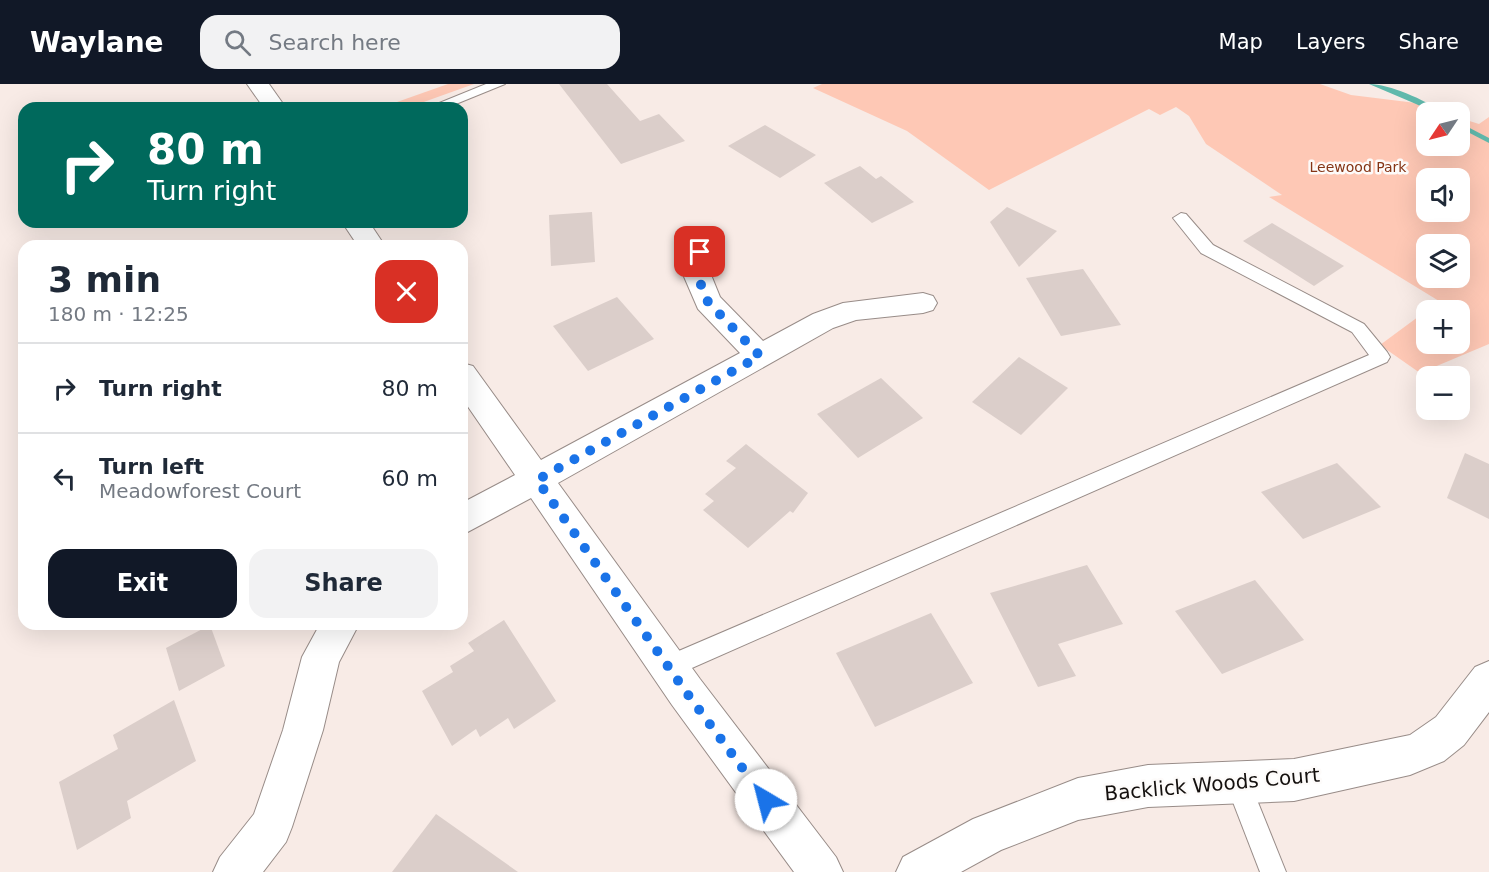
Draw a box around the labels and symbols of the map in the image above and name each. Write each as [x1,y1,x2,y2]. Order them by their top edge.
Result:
north arrow [1416,102,1470,156]
park label: Leewood Park [1310,159,1407,175]
pin [674,226,725,277]
street label: Backlick Woods Court [1103,763,1321,805]
position arrow [734,768,798,832]

